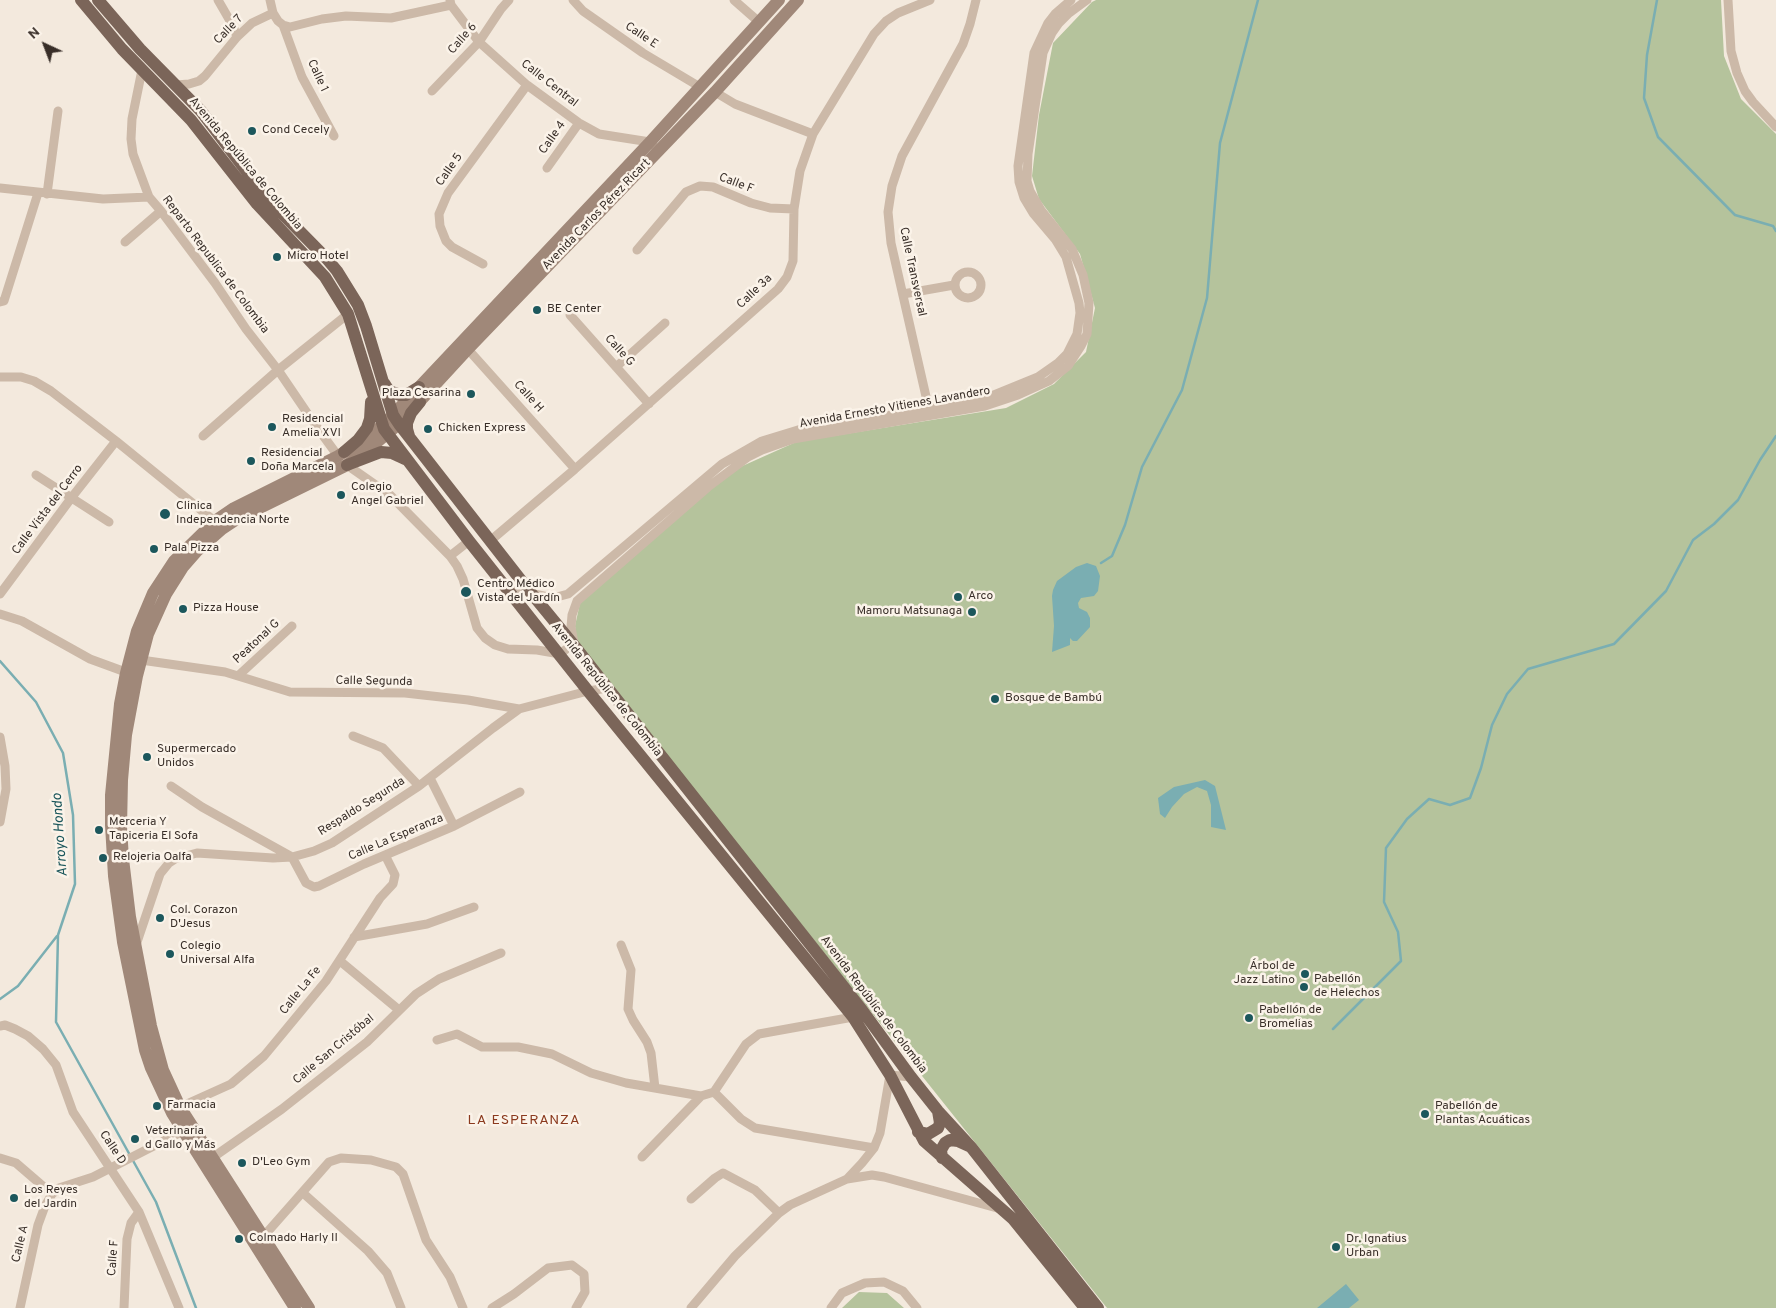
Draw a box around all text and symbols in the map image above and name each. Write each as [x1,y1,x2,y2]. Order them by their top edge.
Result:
street label: Calle 7 [211,12,247,48]
north arrow [20,20,70,70]
street label: Calle 6 [445,20,481,58]
street label: Calle E [622,20,660,52]
text: N [25,24,44,43]
street label: Calle 1 [303,57,331,95]
street label: Calle Central [518,57,580,111]
street label: Avenida República de Colombia [185,95,305,233]
street label: Calle 4 [536,119,570,157]
place label: Cond Cecely [262,124,329,138]
marker: Cond Cecely [246,125,258,137]
street label: Calle 5 [433,151,467,189]
street label: Avenida Carlos Pérez Ricart [540,156,654,274]
street label: Calle F [716,171,756,197]
street label: Reparto Republica de Colombia [158,193,272,337]
street label: Calle Transversal [896,226,928,318]
place label: Micro Hotel [287,250,349,264]
marker: Micro Hotel [271,251,283,263]
street label: Calle 3a [734,272,776,312]
place label: BE Center [547,303,601,317]
marker: BE Center [531,304,543,316]
street label: Calle G [601,332,637,370]
street label: Calle H [510,378,546,416]
street label: Avenida Ernesto Vitienes Lavandero [798,384,992,432]
place label: Plaza Cesarina [382,387,461,401]
marker: Plaza Cesarina [465,388,477,400]
place label: Residencial Amelia XVI [282,413,343,441]
marker: Residencial Amelia XVI [266,421,278,433]
place label: Chicken Express [438,422,526,436]
marker: Chicken Express [422,423,434,435]
place label: Residencial Doña Marcela [261,447,334,475]
marker: Residencial Doña Marcela [245,455,257,467]
street label: Calle Vista del Cerro [10,462,86,558]
place label: Colegio Angel Gabriel [351,481,424,509]
marker: Colegio Angel Gabriel [335,489,347,501]
place label: Clinica Independencia Norte [176,500,289,528]
marker: Clinica Independencia Norte [158,507,172,521]
place label: Pala Pizza [164,542,219,556]
marker: Pala Pizza [148,543,160,555]
place label: Centro Médico Vista del Jardín [477,578,560,606]
marker: Centro Médico Vista del Jardín [459,585,473,599]
place label: Arco [968,590,993,604]
marker: Arco [952,591,964,603]
place label: Pizza House [193,602,259,616]
marker: Pizza House [177,603,189,615]
place label: Mamoru Matsunaga [856,605,962,619]
marker: Mamoru Matsunaga [966,606,978,618]
street label: Peatonal G [231,617,283,667]
street label: Avenida República de Colombia [547,620,665,760]
street label: Calle Segunda [335,674,413,690]
place label: Bosque de Bambú [1005,692,1102,706]
marker: Bosque de Bambú [989,693,1001,705]
place label: Supermercado Unidos [157,743,236,771]
marker: Supermercado Unidos [141,751,153,763]
street label: Respaldo Segunda [316,775,408,839]
water label: Arroyo Hondo [50,793,72,877]
street label: Calle La Esperanza [346,812,446,864]
place label: Merceria Y Tapiceria El Sofa [109,816,198,844]
marker: Merceria Y Tapiceria El Sofa [93,824,105,836]
place label: Relojeria Oalfa [113,851,192,865]
marker: Relojeria Oalfa [97,852,109,864]
place label: Col. Corazon D'Jesus [170,904,238,932]
marker: Col. Corazon D'Jesus [154,912,166,924]
street label: Avenida República de Colombia [817,933,929,1077]
place label: Colegio Universal Alfa [180,940,255,968]
marker: Colegio Universal Alfa [164,948,176,960]
place label: Árbol de Jazz Latino [1233,960,1295,988]
street label: Calle La Fe [277,964,325,1018]
marker: Árbol de Jazz Latino [1299,968,1311,980]
place label: Pabellón de Helechos [1314,973,1380,1001]
marker: Pabellón de Helechos [1298,981,1310,993]
place label: Pabellón de Bromelias [1259,1004,1322,1032]
street label: Calle San Cristóbal [291,1012,377,1088]
marker: Pabellón de Bromelias [1243,1012,1255,1024]
place label: Farmacia [167,1099,216,1113]
marker: Farmacia [151,1100,163,1112]
place label: Pabellón de Plantas Acuáticas [1435,1100,1530,1128]
marker: Pabellón de Plantas Acuáticas [1419,1108,1431,1120]
district label: LA ESPERANZA [466,1113,582,1129]
place label: Veterinaria d Gallo y Más [145,1125,216,1153]
street label: Calle D [95,1128,129,1168]
marker: Veterinaria d Gallo y Más [129,1133,141,1145]
place label: D'Leo Gym [252,1156,310,1170]
marker: D'Leo Gym [236,1157,248,1169]
place label: Los Reyes del Jardin [24,1184,78,1212]
marker: Los Reyes del Jardin [8,1192,20,1204]
street label: Calle A [10,1224,32,1264]
place label: Colmado Harly II [249,1232,338,1246]
marker: Colmado Harly II [233,1233,245,1245]
place label: Dr. Ignatius Urban [1346,1233,1407,1261]
street label: Calle F [106,1239,122,1277]
marker: Dr. Ignatius Urban [1330,1241,1342,1253]

